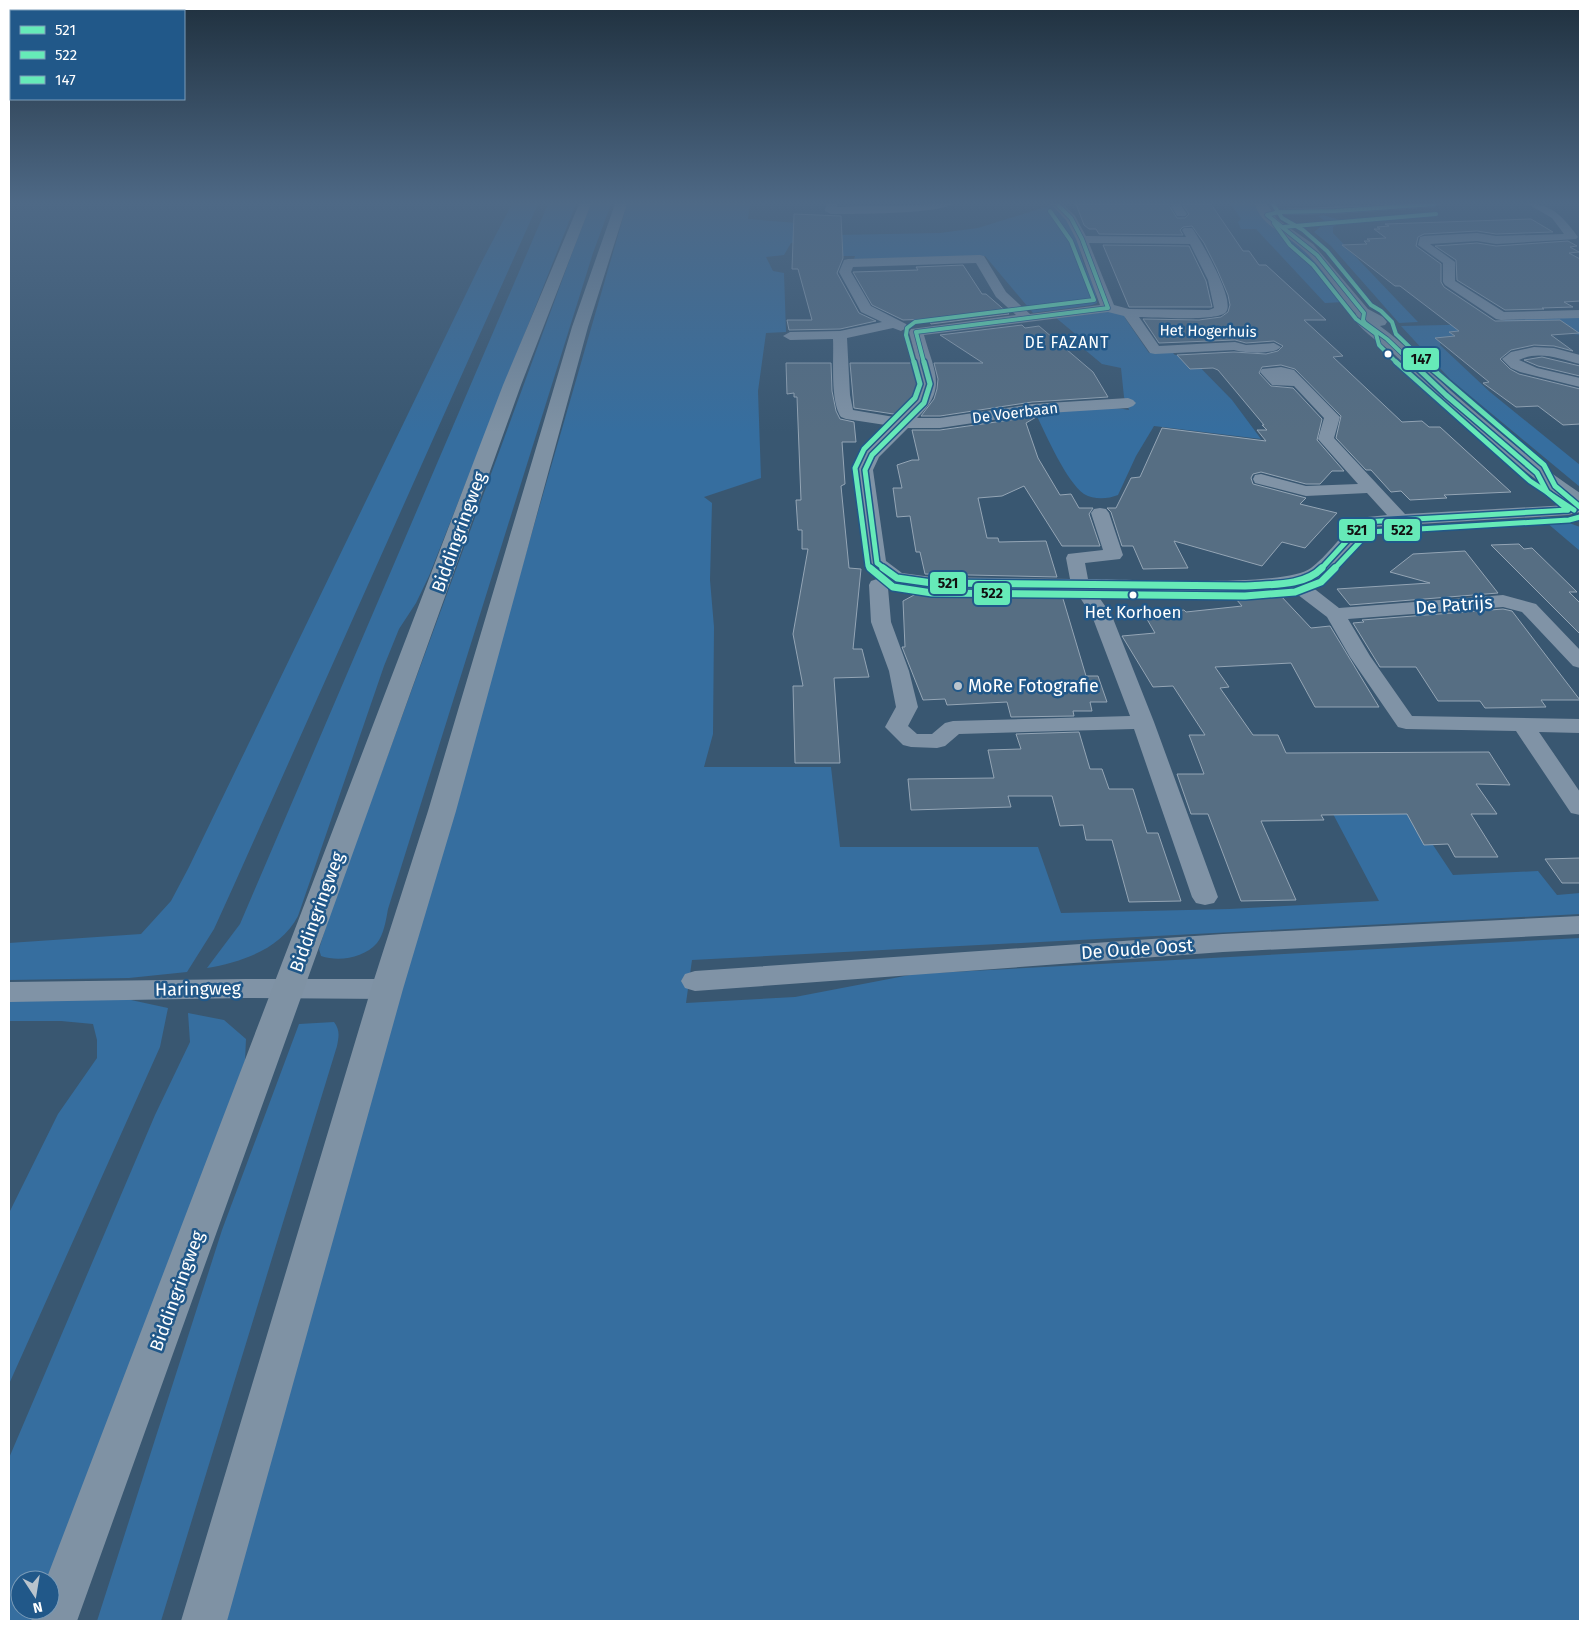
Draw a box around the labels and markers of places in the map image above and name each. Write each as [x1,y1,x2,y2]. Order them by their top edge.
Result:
unlabelled marker [1383,349,1393,359]
marker: Het Korhoen [1128,590,1138,600]
place label: Het Korhoen [1085,602,1181,623]
place label: MoRe Fotografie [968,675,1099,697]
marker: MoRe Fotografie [952,680,964,692]

